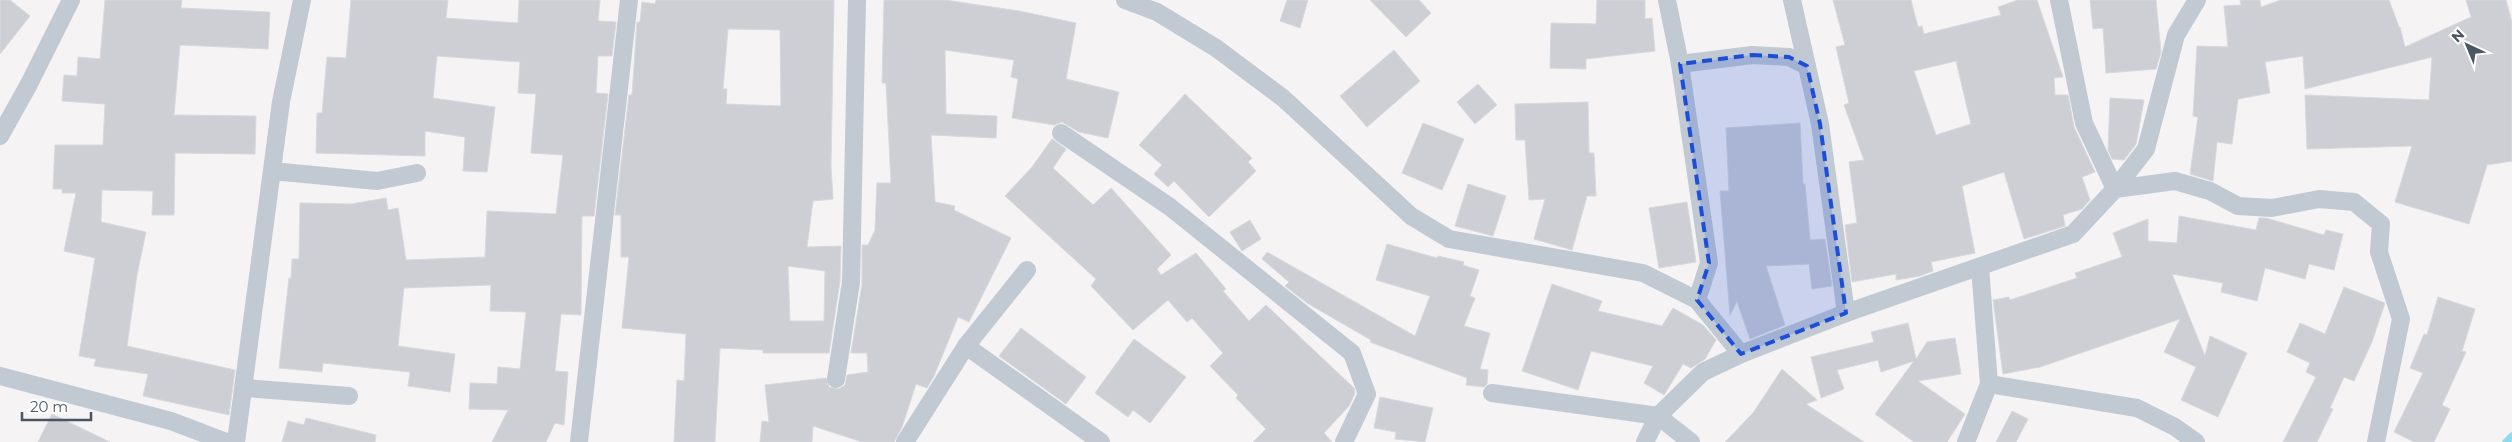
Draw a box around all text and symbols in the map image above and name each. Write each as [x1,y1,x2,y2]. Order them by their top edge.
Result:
north arrow [2442,20,2492,70]
text: N [2448,25,2468,46]
scale bar [22,390,91,422]
text: 20 m [30,397,68,416]

